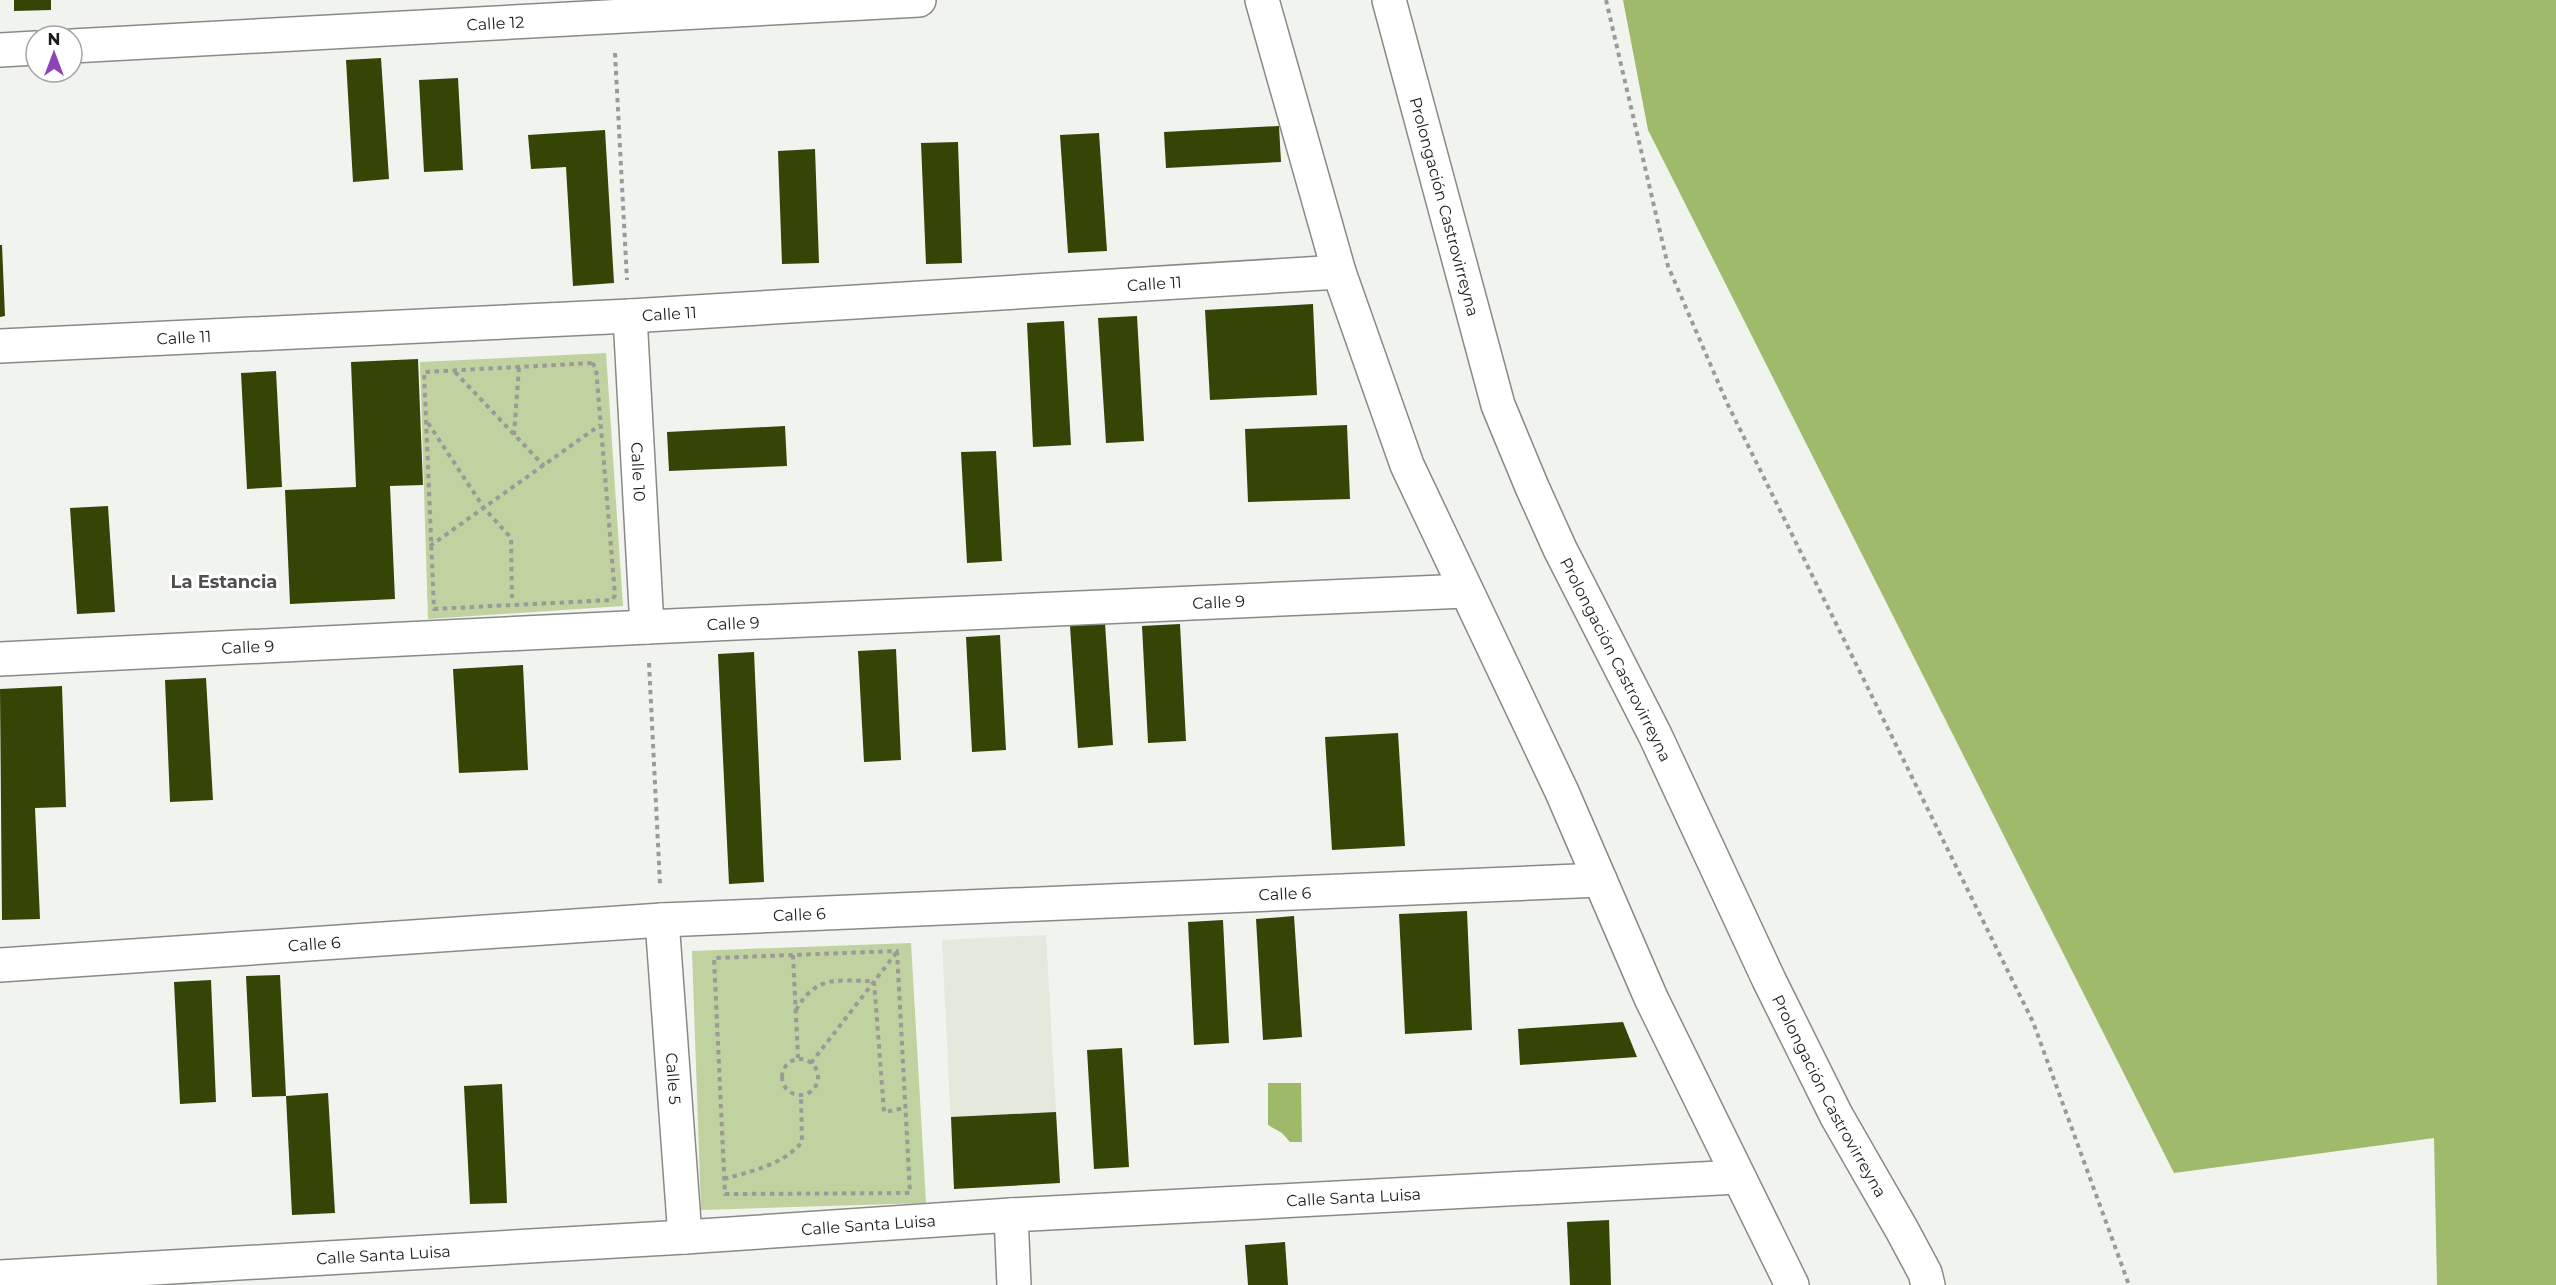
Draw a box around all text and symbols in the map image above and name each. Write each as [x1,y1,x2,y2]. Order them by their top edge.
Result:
street label: Calle 12 [466,12,525,34]
north arrow [24,24,84,84]
text: N [48,30,60,49]
street label: Prolongación Castrovirreyna [1406,95,1483,318]
street label: Calle 11 [1126,272,1182,295]
street label: Calle 11 [641,302,697,325]
street label: Calle 11 [156,326,212,348]
street label: Calle 10 [627,442,650,502]
street label: Prolongación Castrovirreyna [1556,554,1675,764]
district label: La Estancia [171,571,277,593]
street label: Calle 9 [1192,591,1246,612]
street label: Calle 9 [706,613,760,634]
street label: Calle 9 [221,636,275,658]
street label: Calle 6 [1258,883,1312,904]
street label: Calle 6 [772,904,826,925]
street label: Calle 6 [287,932,342,955]
street label: Prolongación Castrovirreyna [1768,991,1891,1201]
street label: Calle 5 [662,1052,685,1105]
street label: Calle Santa Luisa [1286,1184,1421,1210]
street label: Calle Santa Luisa [801,1211,936,1239]
street label: Calle Santa Luisa [316,1241,451,1268]

